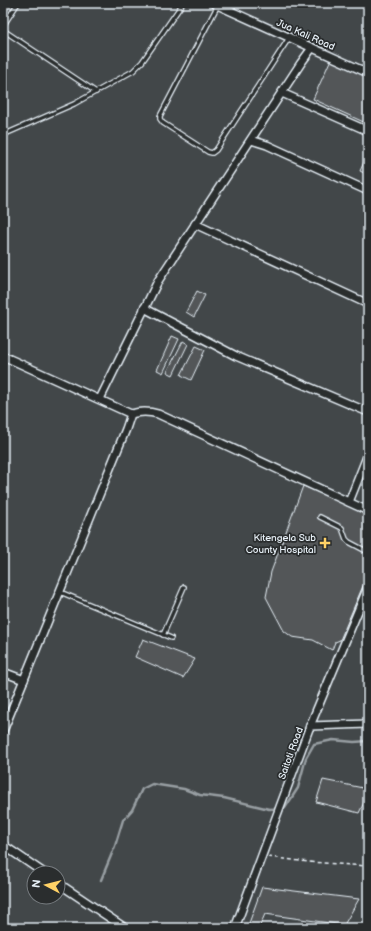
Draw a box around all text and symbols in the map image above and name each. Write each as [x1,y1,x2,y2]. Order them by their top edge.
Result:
street label: Jua Kali Road [275,17,337,53]
place label: Kitengela Sub County Hospital [246,532,316,556]
marker: Kitengela Sub County Hospital [319,537,331,549]
street label: Saitoti Road [276,725,306,781]
north arrow [26,865,66,905]
text: N [30,879,44,889]

